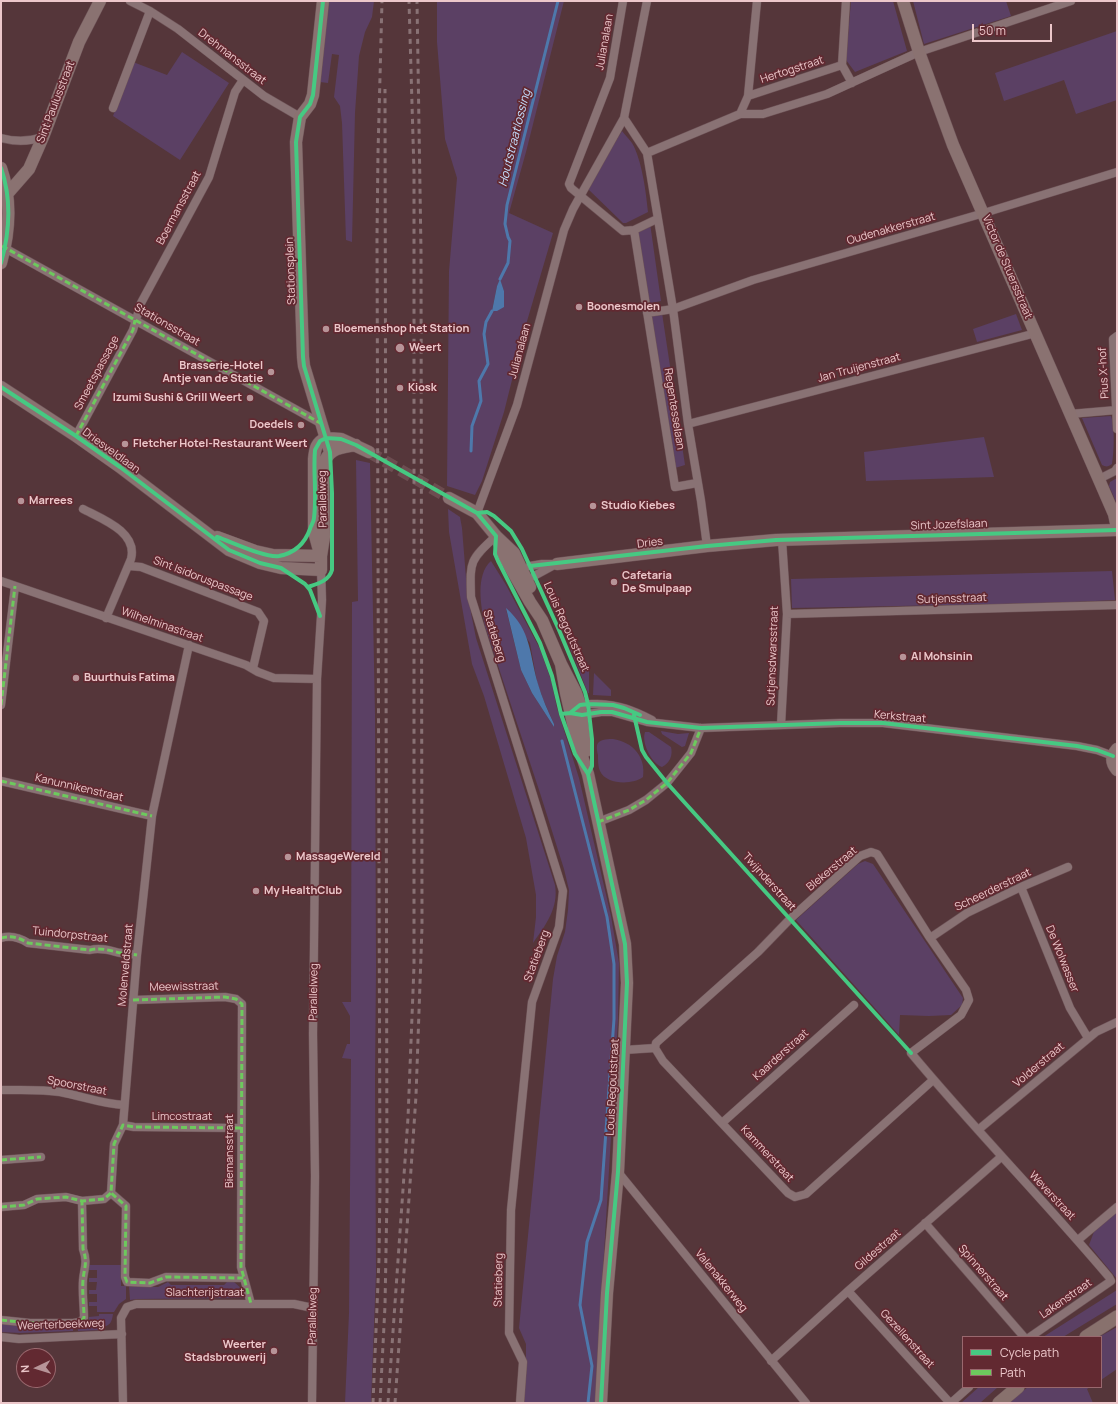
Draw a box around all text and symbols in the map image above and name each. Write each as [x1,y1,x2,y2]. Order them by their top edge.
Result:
street label: Julianalaan [594,13,616,71]
scale bar [974,16,1054,42]
text: 50 m [979,22,1006,39]
street label: Drehmansstraat [195,26,269,88]
street label: Hertogstraat [759,54,825,86]
street label: Sint Paulusstraat [34,59,78,145]
water label: Houtstraatlossing [496,88,534,188]
street label: Boermansstraat [154,169,204,247]
street label: Oudenakkerstraat [845,210,937,248]
street label: Victor de Stuersstraat [979,213,1035,321]
street label: Stationsplein [283,237,299,305]
place label: Boonesmolen [587,300,660,314]
street label: Stationsstraat [132,301,202,349]
marker: Boonesmolen [574,302,584,312]
place label: Bloemenshop het Station [334,322,469,336]
street label: Julianalaan [506,322,534,380]
marker: Bloemenshop het Station [321,324,331,334]
street label: Smeetspassage [72,334,122,412]
place label: Weert [409,341,441,355]
marker: Weert [394,342,406,354]
street label: Pius X-hof [1096,347,1112,399]
street label: Jan Truijenstraat [816,351,902,385]
place label: Brasserie-Hotel Antje van de Statie [162,359,263,385]
marker: Brasserie-Hotel Antje van de Statie [266,367,276,377]
street label: Regentesselaan [661,367,687,451]
place label: Kiosk [408,381,437,395]
marker: Kiosk [395,383,405,393]
place label: Izumi Sushi & Grill Weert [113,391,242,405]
marker: Izumi Sushi & Grill Weert [245,393,255,403]
place label: Doedels [249,418,293,432]
marker: Doedels [296,420,306,430]
street label: Driesveldlaan [80,426,142,476]
place label: Fletcher Hotel-Restaurant Weert [133,437,308,451]
marker: Fletcher Hotel-Restaurant Weert [120,439,130,449]
street label: Parallelweg [316,470,330,528]
place label: Marrees [29,494,73,508]
marker: Marrees [16,496,26,506]
place label: Studio Kiebes [601,499,675,513]
marker: Studio Kiebes [588,501,598,511]
street label: Sint Jozefslaan [910,517,988,533]
street label: Dries [636,535,664,551]
street label: Sint Isidoruspassage [151,554,255,604]
place label: Cafetaria De Smulpaap [622,569,692,595]
marker: Cafetaria De Smulpaap [609,577,619,587]
street label: Louis Regoutstraat [540,580,592,674]
street label: Sutjensstraat [917,591,987,607]
street label: Wilhelminastraat [119,605,205,645]
street label: Sutjensdwarsstraat [765,606,781,706]
street label: Statieberg [480,608,508,664]
place label: Al Mohsinin [911,650,973,664]
marker: Al Mohsinin [898,652,908,662]
place label: Buurthuis Fatima [84,671,175,685]
marker: Buurthuis Fatima [71,673,81,683]
street label: Kerkstraat [873,708,927,726]
street label: Kanunnikenstraat [34,771,124,805]
street label: Blekerstraat [804,844,860,894]
place label: MassageWereld [296,850,381,864]
street label: Twijnderstraat [740,850,798,914]
marker: MassageWereld [283,852,293,862]
street label: Scheerderstraat [953,866,1033,914]
place label: My HealthClub [264,884,342,898]
marker: My HealthClub [251,886,261,896]
street label: Molenveldstraat [116,923,136,1007]
street label: Tuindorpstraat [32,924,108,946]
street label: De Wolwasser [1043,924,1081,994]
street label: Statieberg [522,928,552,984]
street label: Parallelweg [307,963,321,1021]
street label: Meewisstraat [149,980,219,994]
street label: Kaarderstraat [751,1027,811,1083]
street label: Louis Regoutstraat [604,1038,622,1136]
street label: Volderstraat [1011,1040,1067,1090]
street label: Spoorstraat [46,1074,108,1098]
street label: Limcostraat [152,1110,212,1124]
street label: Biemansstraat [223,1114,237,1188]
street label: Kammerstraat [738,1123,796,1185]
street label: Weverstraat [1026,1169,1078,1223]
street label: Gildestraat [852,1227,904,1273]
street label: Spinnerstraat [955,1242,1011,1304]
street label: Valenakkerweg [692,1247,750,1315]
street label: Statieberg [492,1253,506,1307]
street label: Lakenstraat [1037,1276,1095,1322]
street label: Slachterijstraat [166,1286,244,1300]
street label: Parallelweg [306,1287,320,1345]
street label: Gezellenstraat [877,1307,937,1371]
street label: Weerterbeekweg [17,1317,105,1333]
legend [962,1336,1102,1388]
place label: Weerter Stadsbrouwerij [184,1338,266,1364]
text: Cycle path [1000,1344,1059,1361]
marker: Weerter Stadsbrouwerij [269,1346,279,1356]
north arrow [16,1348,56,1388]
text: N [17,1364,32,1373]
text: Path [1000,1364,1026,1381]

